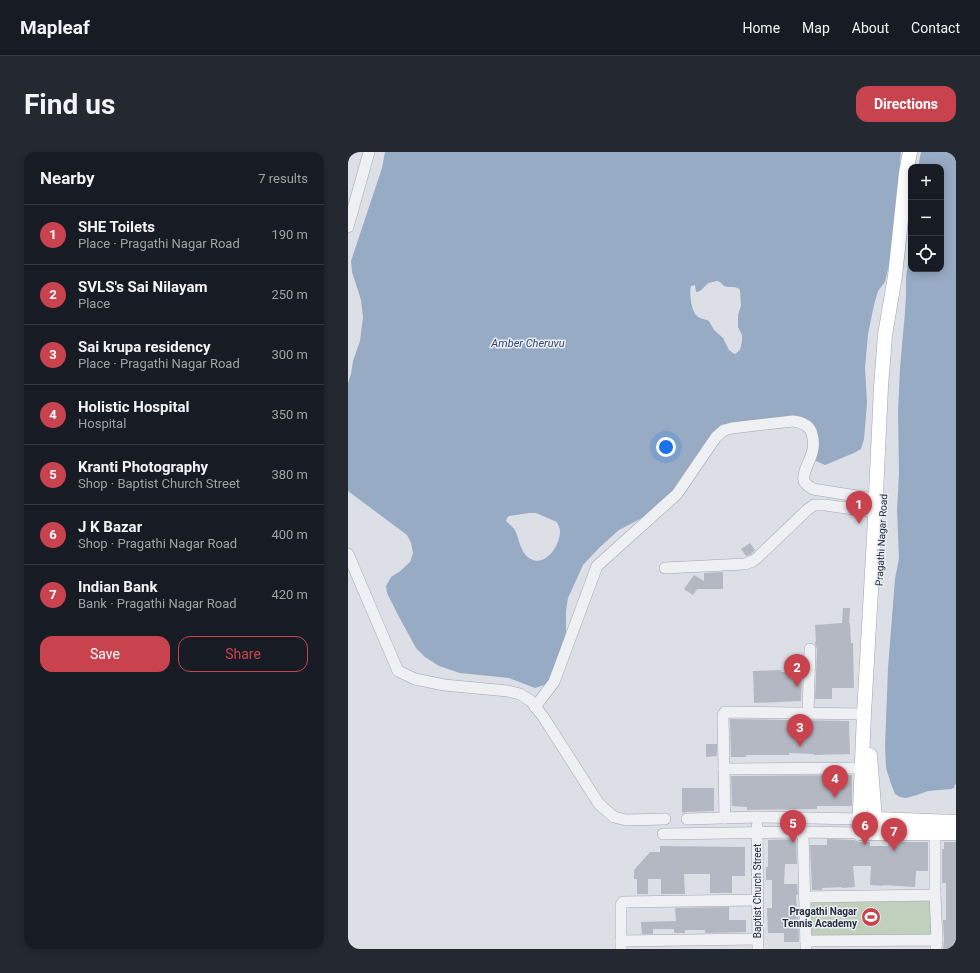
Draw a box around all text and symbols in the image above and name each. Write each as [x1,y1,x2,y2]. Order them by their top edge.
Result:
text: Mapleaf [20,16,90,39]
text: Home [742,20,780,36]
text: Map [802,20,830,36]
text: About [852,20,889,36]
text: Contact [911,20,960,36]
button: Directions [856,86,956,122]
text: Find us [24,88,115,121]
map controls [908,164,944,272]
button: + [908,164,944,200]
text: Nearby [40,168,95,188]
text: 7 results [258,171,308,186]
button: − [908,200,944,236]
text: SHE Toilets [78,218,155,236]
text: 1 [49,227,57,242]
text: 190 m [271,227,308,242]
text: Place · Pragathi Nagar Road [78,236,240,251]
button: locate [908,236,944,272]
text: SVLS's Sai Nilayam [78,278,207,296]
text: 2 [49,287,57,302]
text: 250 m [271,287,308,302]
text: Place [78,296,110,311]
water label: Amber Cheruvu [490,337,565,350]
text: Sai krupa residency [78,338,211,356]
text: 3 [49,347,57,362]
text: 300 m [271,347,308,362]
text: Place · Pragathi Nagar Road [78,356,240,371]
text: Holistic Hospital [78,398,190,416]
text: 4 [49,407,57,422]
text: 350 m [271,407,308,422]
text: Hospital [78,416,126,431]
your location [656,437,676,457]
text: Kranti Photography [78,458,208,476]
text: 5 [49,467,57,482]
text: 380 m [271,467,308,482]
text: Shop · Baptist Church Street [78,476,240,491]
pin: 1 [846,491,872,524]
street label: Pragathi Nagar Road [874,494,889,586]
text: J K Bazar [78,518,142,536]
text: 6 [49,527,57,542]
text: 400 m [271,527,308,542]
text: Shop · Pragathi Nagar Road [78,536,237,551]
text: Indian Bank [78,578,157,596]
text: 7 [49,587,57,602]
text: 420 m [271,587,308,602]
text: Bank · Pragathi Nagar Road [78,596,237,611]
button: Save [40,636,170,672]
button: Share [178,636,308,672]
pin: 2 [784,654,810,687]
pin: 3 [787,714,813,747]
pin: 4 [822,765,848,798]
pin: 5 [780,810,806,843]
pin: 6 [852,812,878,845]
pin: 7 [881,818,907,851]
street label: Baptist Church Street [752,844,763,938]
place label: Pragathi Nagar Tennis Academy [782,906,858,929]
sports icon: Pragathi Nagar Tennis Academy [860,906,882,928]

